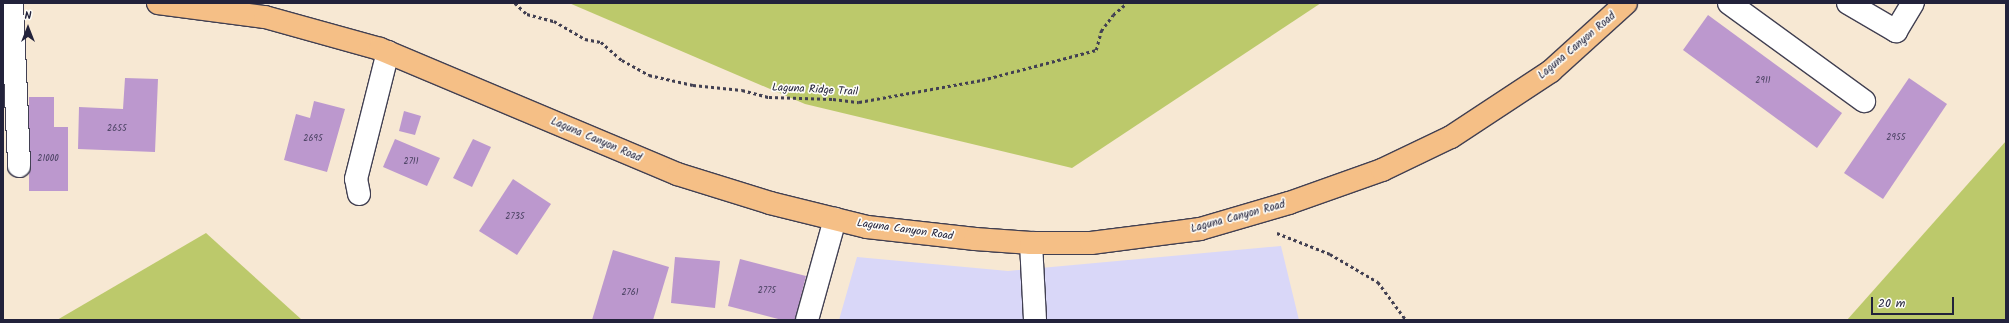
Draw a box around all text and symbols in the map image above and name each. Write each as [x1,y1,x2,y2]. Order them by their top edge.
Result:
text: N [25,7,31,25]
north arrow [8,8,48,48]
street label: Laguna Canyon Road [1536,10,1618,82]
house number: 2911 [1755,76,1771,86]
street label: Laguna Ridge Trail [772,81,858,99]
street label: Laguna Canyon Road [549,115,643,165]
house number: 2655 [107,124,127,134]
house number: 2955 [1886,133,1906,143]
house number: 2695 [303,134,323,144]
house number: 21000 [37,154,59,164]
house number: 2711 [403,157,419,167]
street label: Laguna Canyon Road [1189,198,1287,236]
house number: 2735 [505,212,525,222]
street label: Laguna Canyon Road [856,217,954,243]
house number: 2775 [758,286,776,296]
house number: 2761 [621,288,639,298]
scale bar [1873,289,1956,315]
text: 20 m [1878,294,1905,313]

